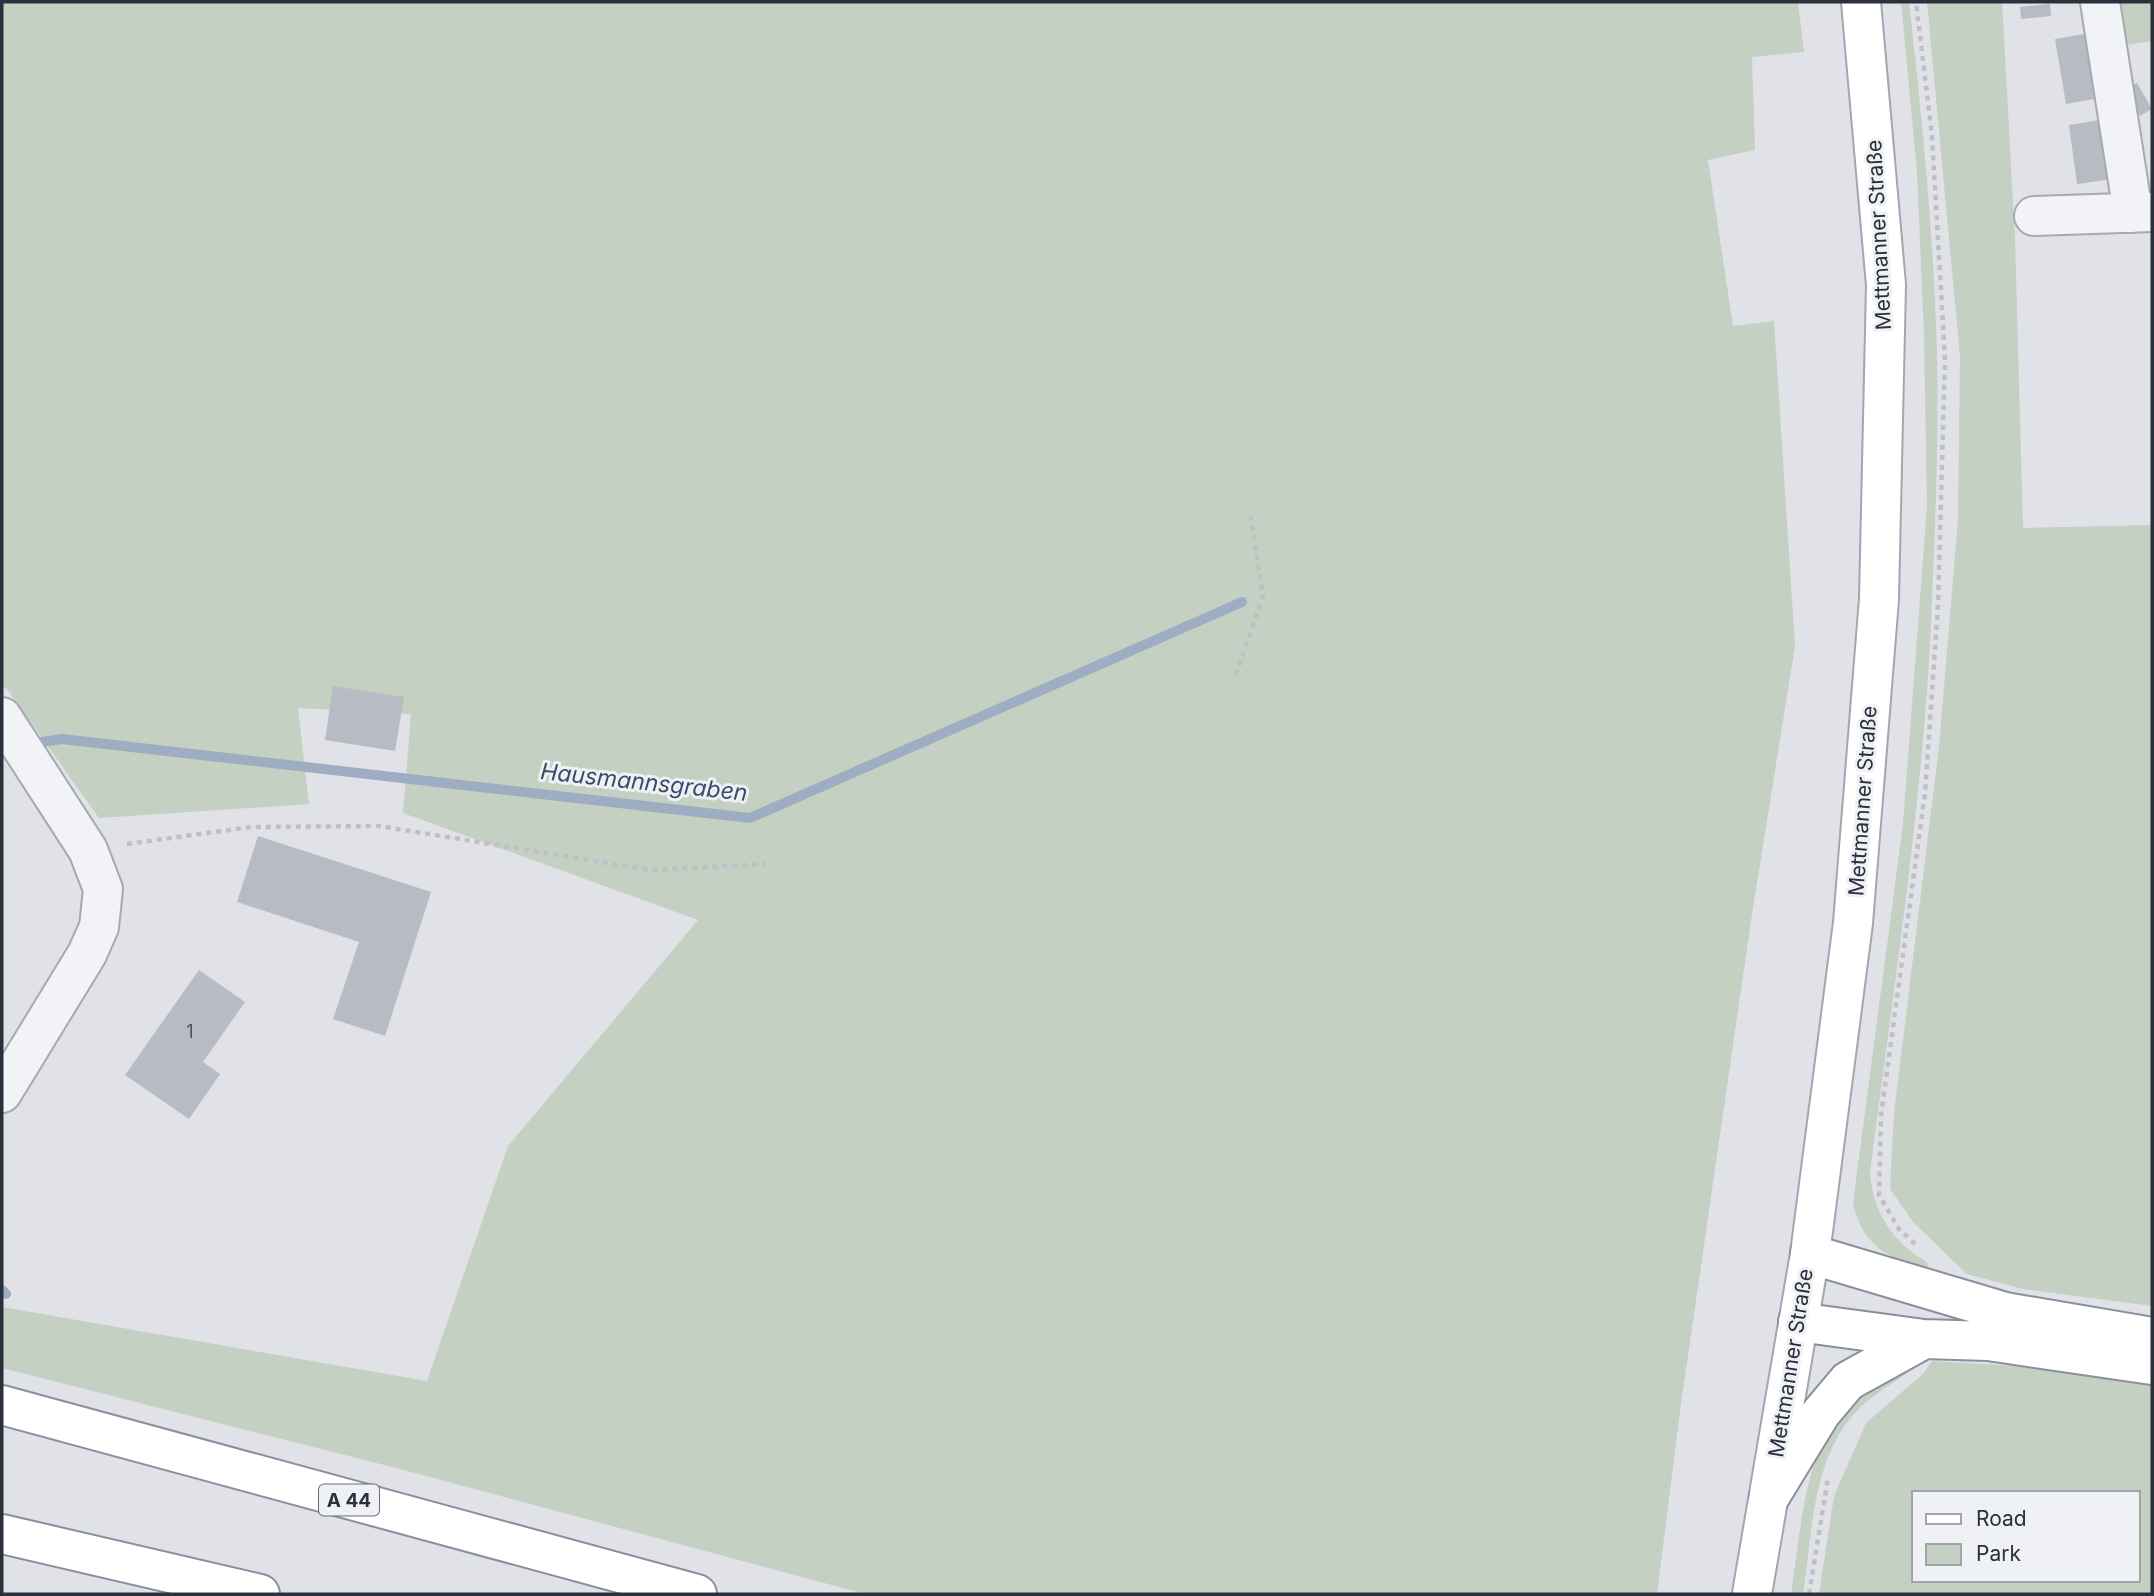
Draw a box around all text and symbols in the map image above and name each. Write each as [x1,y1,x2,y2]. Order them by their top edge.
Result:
street label: Mettmanner Straße [1861,139,1896,331]
street label: Mettmanner Straße [1843,705,1882,897]
water label: Hausmannsgraben [539,757,749,807]
house number: 1 [186,1021,194,1042]
street label: Mettmanner Straße [1763,1267,1818,1459]
road number: A 44 [319,1484,379,1516]
legend [1912,1491,2140,1582]
text: Road [1976,1506,2027,1531]
text: Park [1976,1541,2021,1566]

